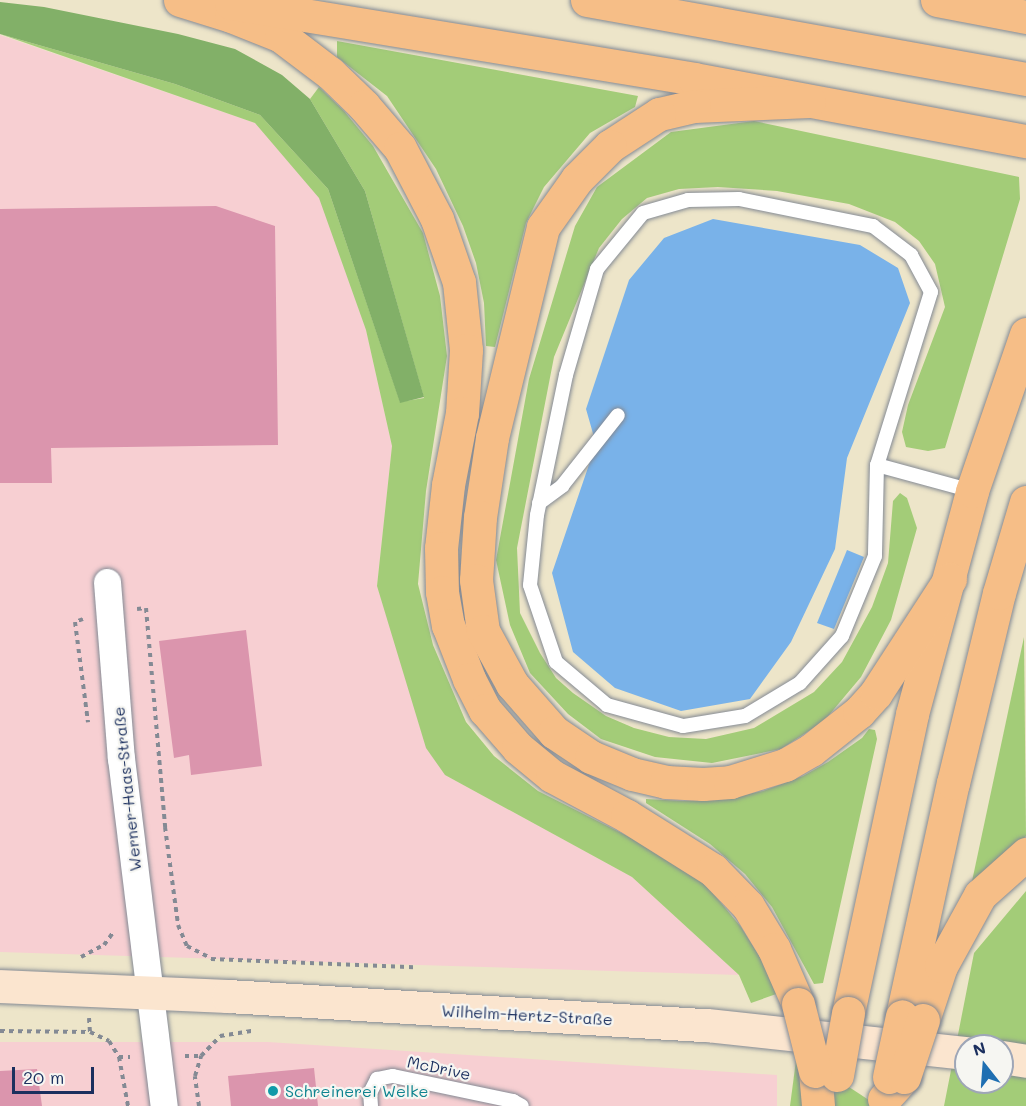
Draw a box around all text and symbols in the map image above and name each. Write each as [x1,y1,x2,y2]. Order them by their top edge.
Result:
street label: Werner-Haas-Straße [109,706,145,872]
street label: Wilhelm-Hertz-Straße [441,1001,613,1029]
north arrow [954,1034,1014,1094]
text: N [970,1036,988,1060]
street label: McDrive [405,1052,473,1084]
scale bar [15,1055,98,1093]
text: 20 m [23,1065,64,1089]
place label: Schreinerei Welke [285,1081,428,1101]
marker: Schreinerei Welke [266,1084,280,1098]

